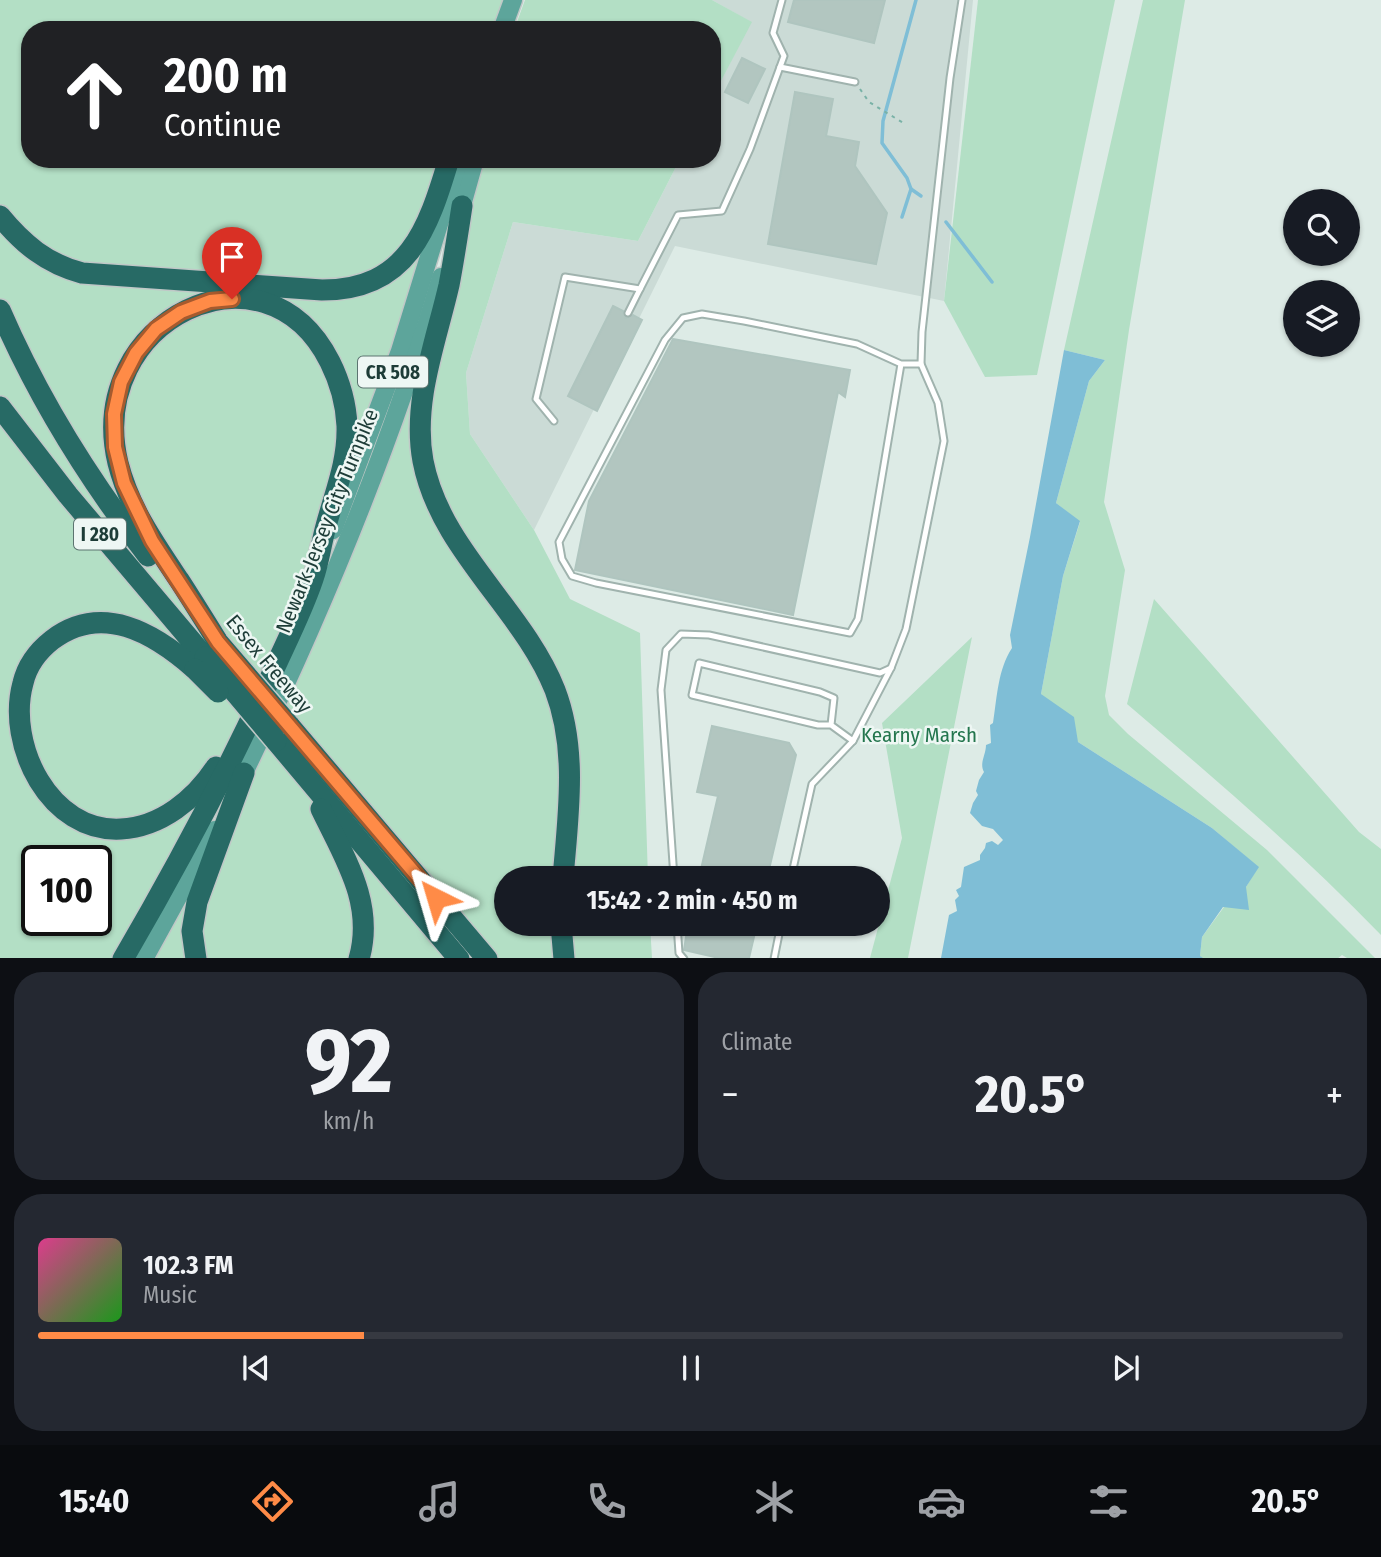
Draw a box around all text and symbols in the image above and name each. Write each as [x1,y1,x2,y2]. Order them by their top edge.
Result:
text: 200 m [164,46,288,105]
icon: ahead [49,49,140,140]
text: Continue [164,106,281,144]
map controls [1283,189,1360,357]
button: search [1283,189,1360,266]
pin [202,227,262,299]
icon: arrive [213,238,251,276]
button: layers [1283,280,1360,357]
road number: CR 508 [358,356,428,388]
street label: Newark-Jersey City Turnpike [270,405,384,637]
road number: I 280 [74,519,126,550]
street label: Essex Freeway [220,609,318,719]
park label: Kearny Marsh [861,722,977,748]
speed limit sign: 100 [21,845,112,936]
position arrow [399,861,473,935]
text: 15:42 · 2 min · 450 m [586,885,798,916]
text: 92 [305,1007,393,1116]
text: Climate [722,1028,792,1056]
text: 20.5° [975,1063,1089,1126]
text: − [722,1072,739,1118]
text: + [1326,1072,1343,1118]
text: km/h [323,1107,374,1135]
text: 102.3 FM [143,1250,234,1281]
text: Music [143,1281,197,1309]
icon: previous [237,1349,275,1387]
icon: pause [672,1349,710,1387]
icon: next [1107,1349,1145,1387]
icon: directions [248,1477,297,1526]
icon: music [415,1477,464,1526]
icon: phone [582,1477,631,1526]
icon: climate [750,1477,799,1526]
icon: car [917,1477,966,1526]
icon: filters [1084,1477,1133,1526]
text: 15:40 [59,1482,129,1520]
text: 20.5° [1251,1482,1322,1520]

